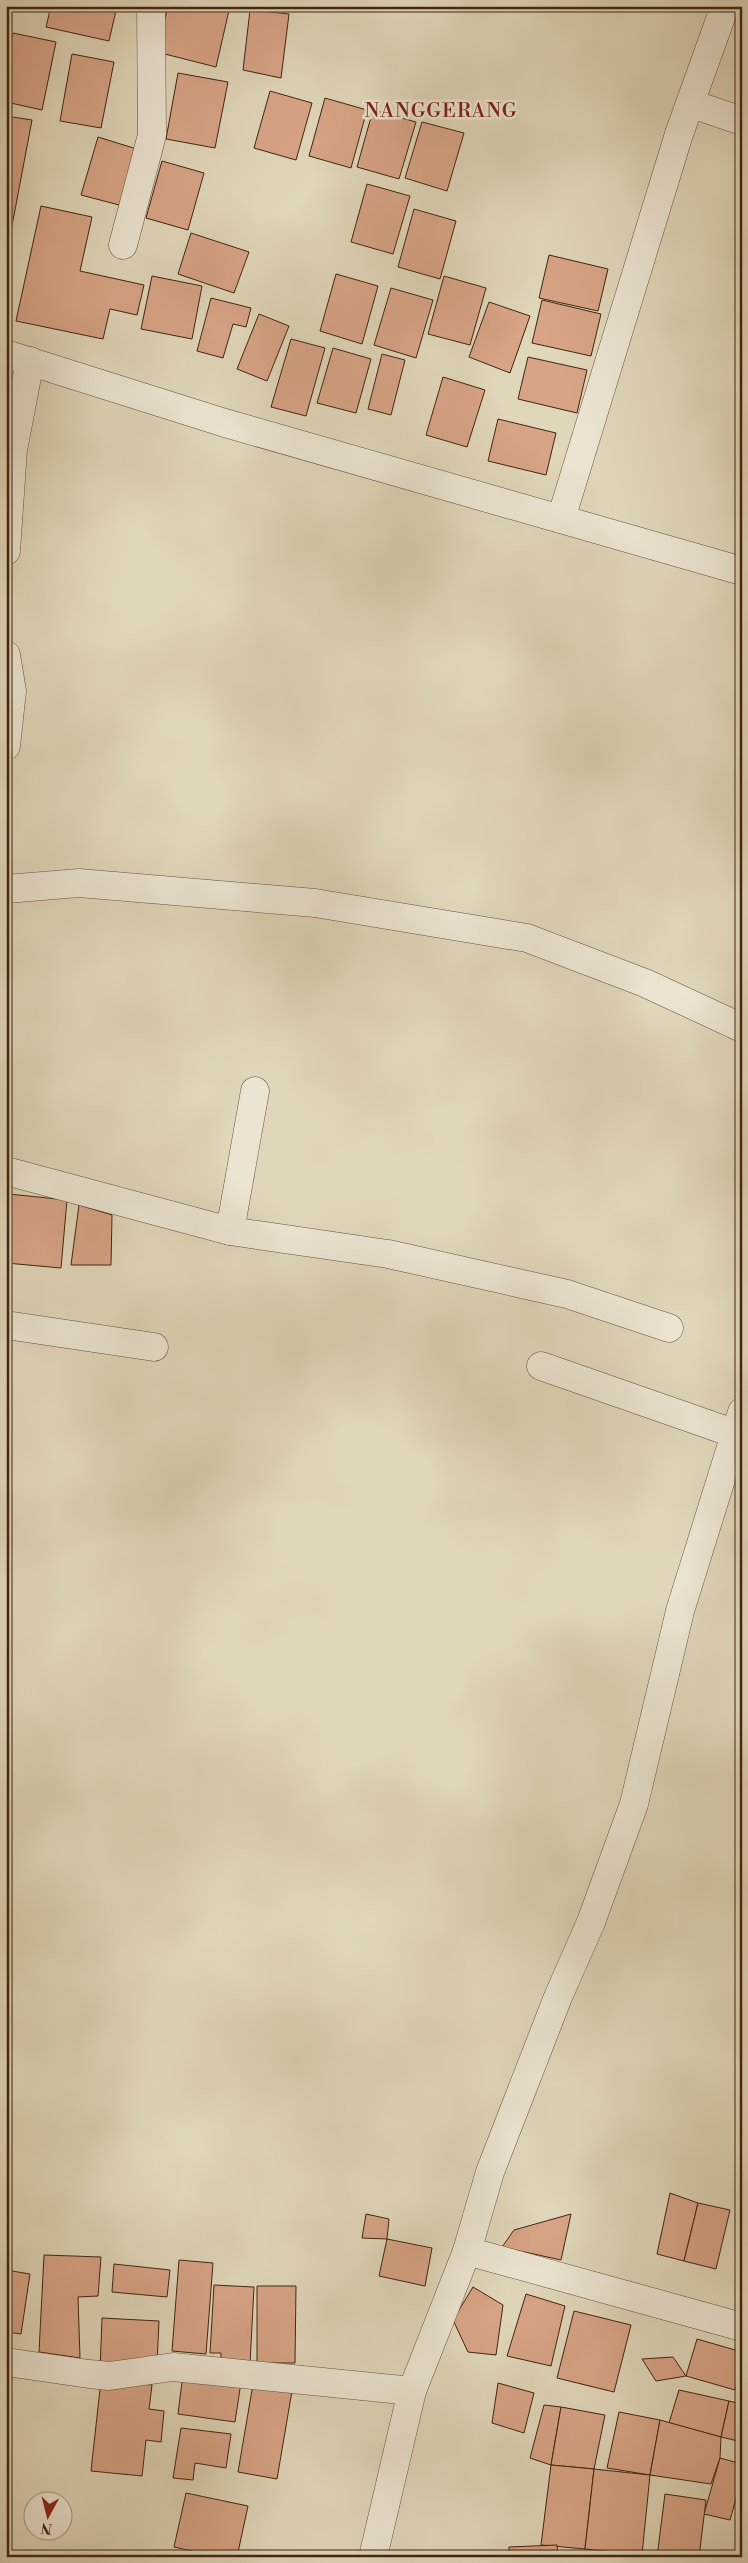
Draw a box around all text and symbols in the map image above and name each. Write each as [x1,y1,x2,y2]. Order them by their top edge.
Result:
district label: NANGGERANG [365,99,517,124]
north arrow [22,2490,72,2540]
text: N [40,2518,53,2538]

